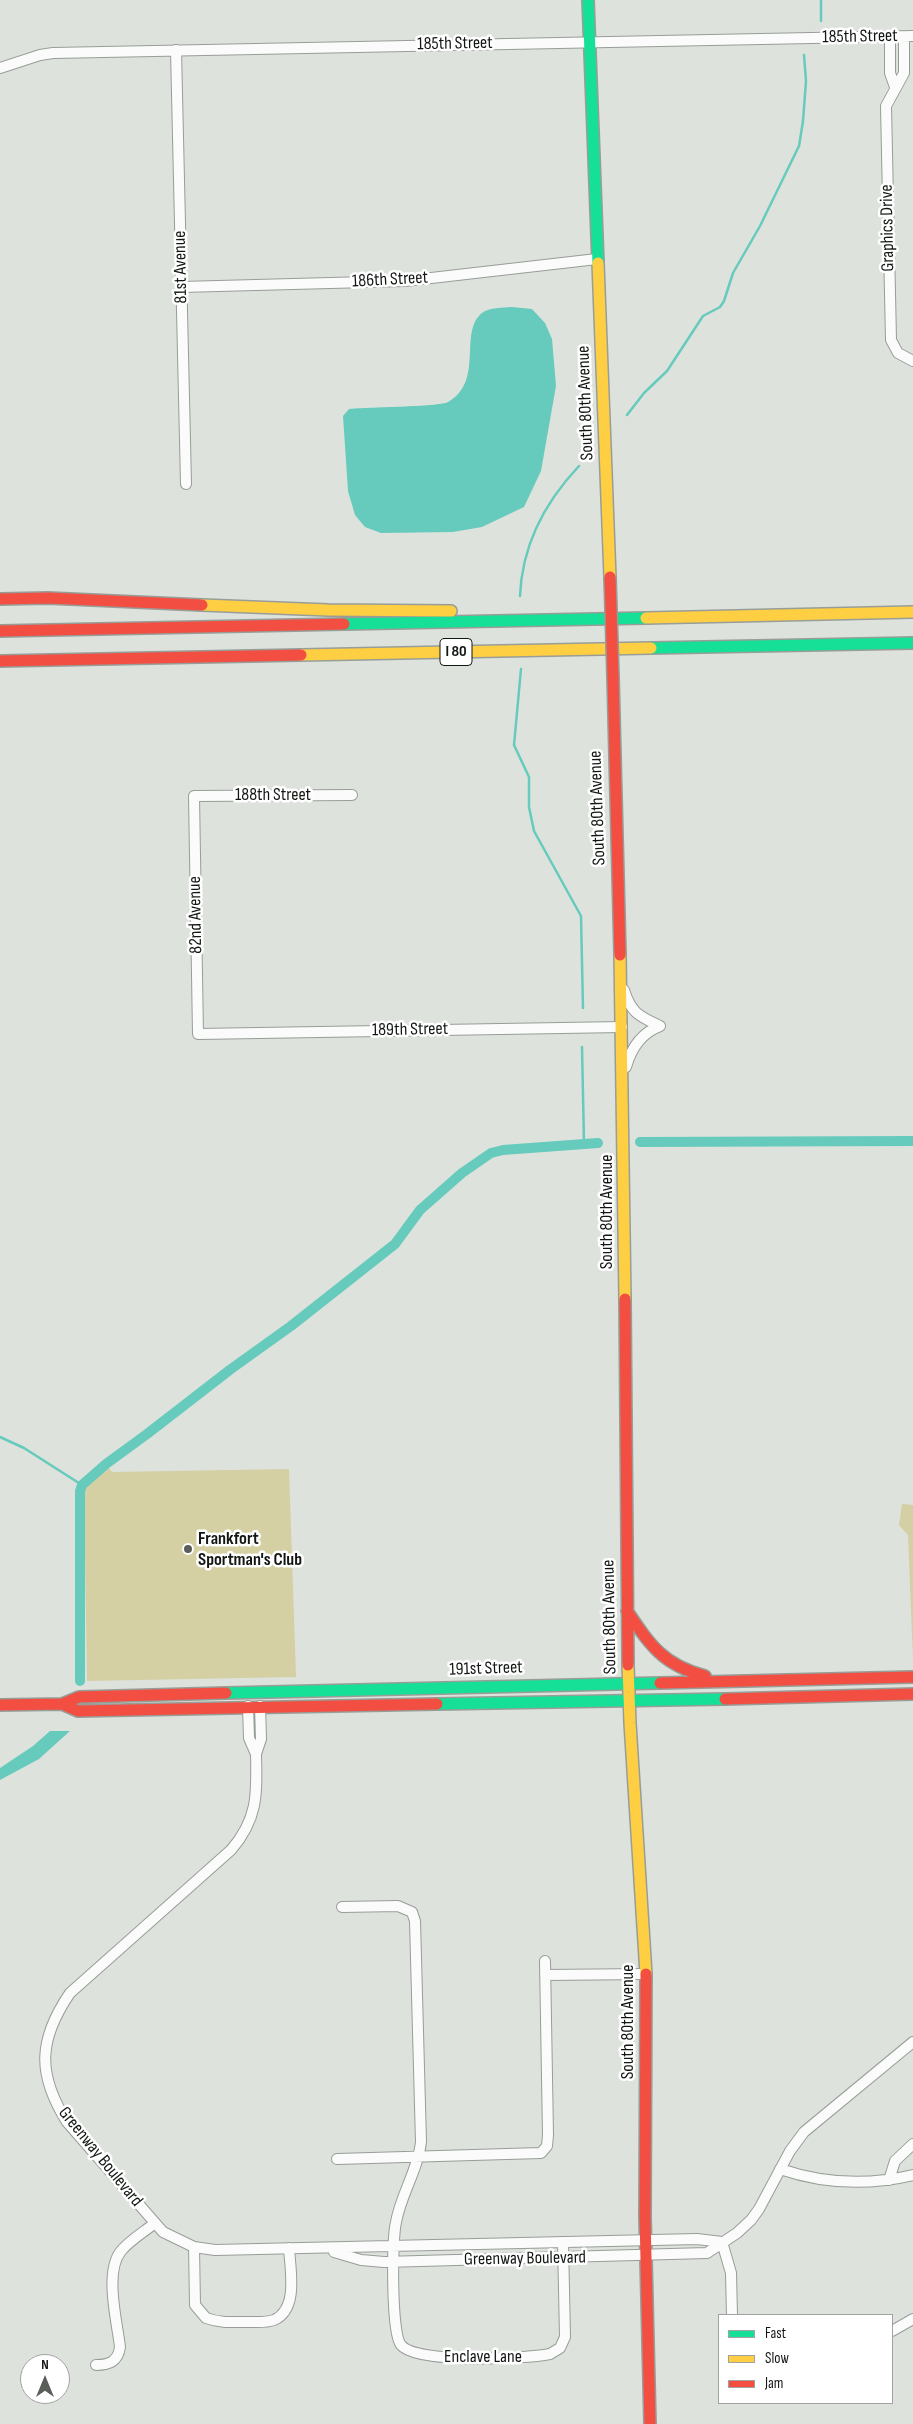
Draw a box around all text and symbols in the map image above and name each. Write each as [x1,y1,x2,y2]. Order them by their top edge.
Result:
street label: 185th Street [822,26,898,48]
street label: 185th Street [417,33,493,55]
street label: Graphics Drive [876,184,900,272]
street label: 81st Avenue [170,230,192,304]
street label: 186th Street [351,267,429,293]
street label: South 80th Avenue [573,345,599,461]
road number: I 80 [440,638,472,666]
street label: South 80th Avenue [585,750,611,866]
street label: 188th Street [235,784,311,806]
street label: 82nd Avenue [185,876,207,954]
street label: 189th Street [372,1019,448,1041]
street label: South 80th Avenue [596,1155,618,1269]
place label: Frankfort Sportman's Club [198,1528,302,1570]
marker: Frankfort Sportman's Club [182,1543,194,1555]
street label: South 80th Avenue [598,1559,622,1675]
street label: 191st Street [449,1657,523,1681]
street label: South 80th Avenue [617,1965,639,2079]
street label: Greenway Boulevard [53,2103,147,2211]
street label: Greenway Boulevard [464,2247,586,2271]
legend [718,2314,893,2404]
text: Fast [765,2324,786,2343]
street label: Enclave Lane [444,2346,522,2368]
text: Slow [765,2349,789,2368]
north arrow [20,2354,70,2404]
text: N [41,2356,49,2373]
text: Jam [765,2374,783,2393]

